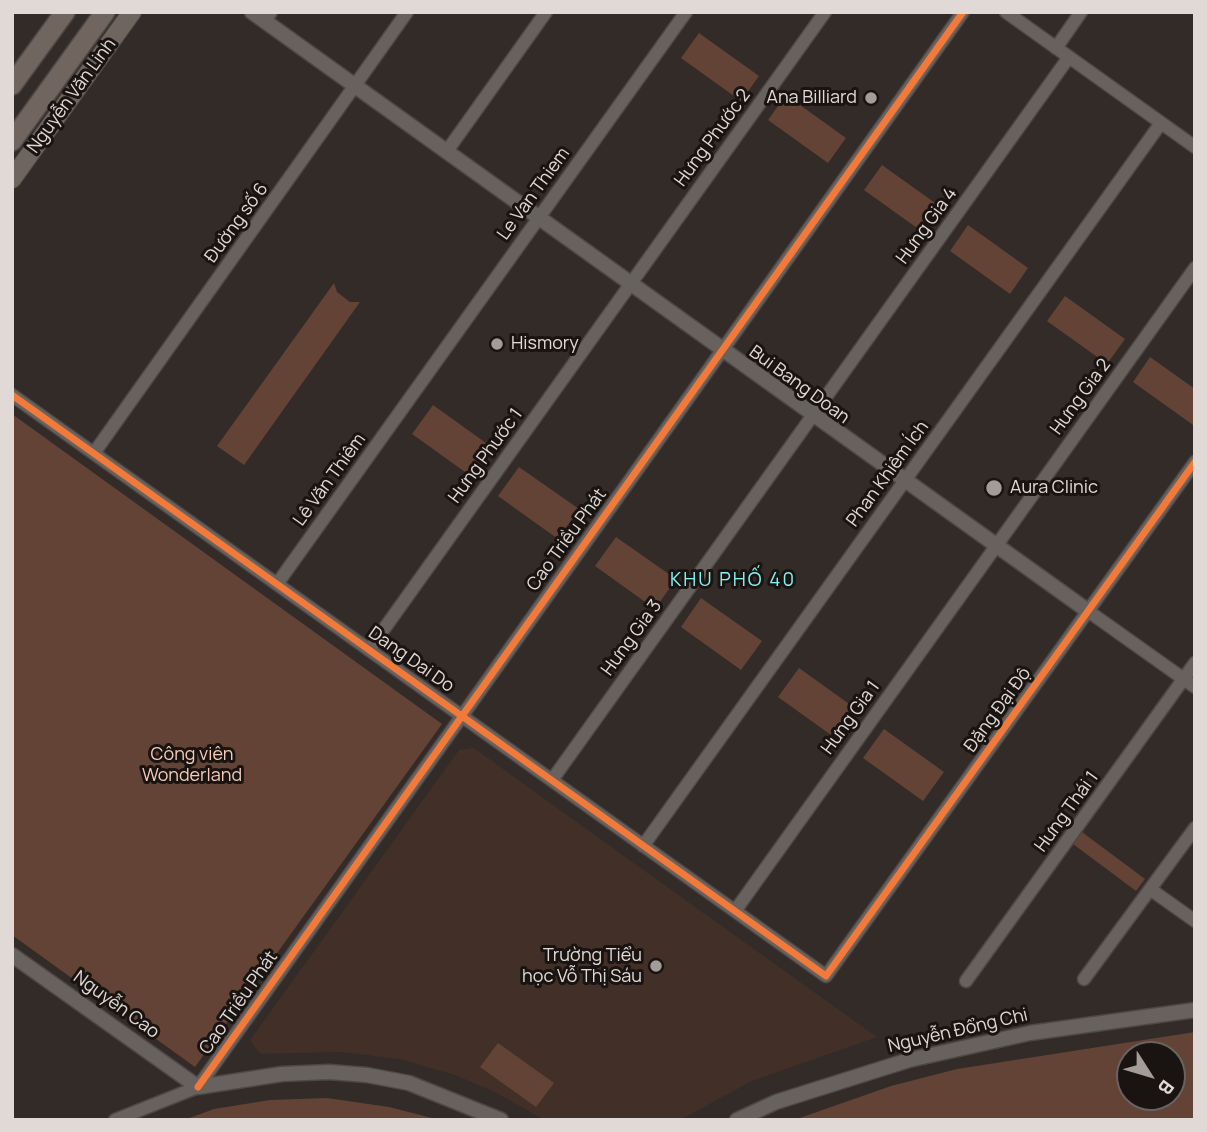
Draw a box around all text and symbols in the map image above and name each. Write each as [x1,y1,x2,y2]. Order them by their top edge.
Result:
street label: Nguyễn Văn Linh [23,34,121,158]
street label: Hưng Phước 2 [670,85,756,191]
place label: Ana Billiard [766,87,857,109]
marker: Ana Billiard [863,90,879,106]
street label: Le Van Thiem [493,144,575,244]
street label: Đường số 6 [201,179,273,267]
street label: Hưng Gia 4 [892,184,962,268]
place label: Hismory [511,333,579,355]
marker: Hismory [489,336,505,352]
street label: Bui Bang Doan [745,341,853,429]
street label: Hưng Gia 2 [1046,355,1116,439]
street label: Hưng Phước 1 [444,404,528,508]
street label: Phan Khiêm Ích [842,417,934,531]
street label: Lê Văn Thiêm [289,430,371,530]
place label: Aura Clinic [1010,477,1098,499]
marker: Aura Clinic [984,478,1004,498]
street label: Cao Triều Phát [523,485,611,595]
district label: KHU PHỐ 40 [671,570,795,592]
street label: Hưng Gia 3 [597,596,667,680]
street label: Dang Dai Do [364,623,458,697]
street label: Đặng Đại Độ [960,663,1036,757]
street label: Hưng Gia 1 [817,677,885,759]
park label: Công viên Wonderland [142,744,242,786]
street label: Hưng Thái 1 [1031,768,1103,856]
place label: Trường Tiểu học Vỗ Thị Sáu [522,945,642,988]
street label: Cao Triều Phát [195,947,283,1059]
marker: Trường Tiểu học Vỗ Thị Sáu [648,958,664,974]
street label: Nguyễn Cao [69,967,163,1043]
street label: Nguyễn Đổng Chi [886,1004,1030,1058]
north arrow [1116,1041,1186,1111]
text: B [1152,1075,1180,1100]

